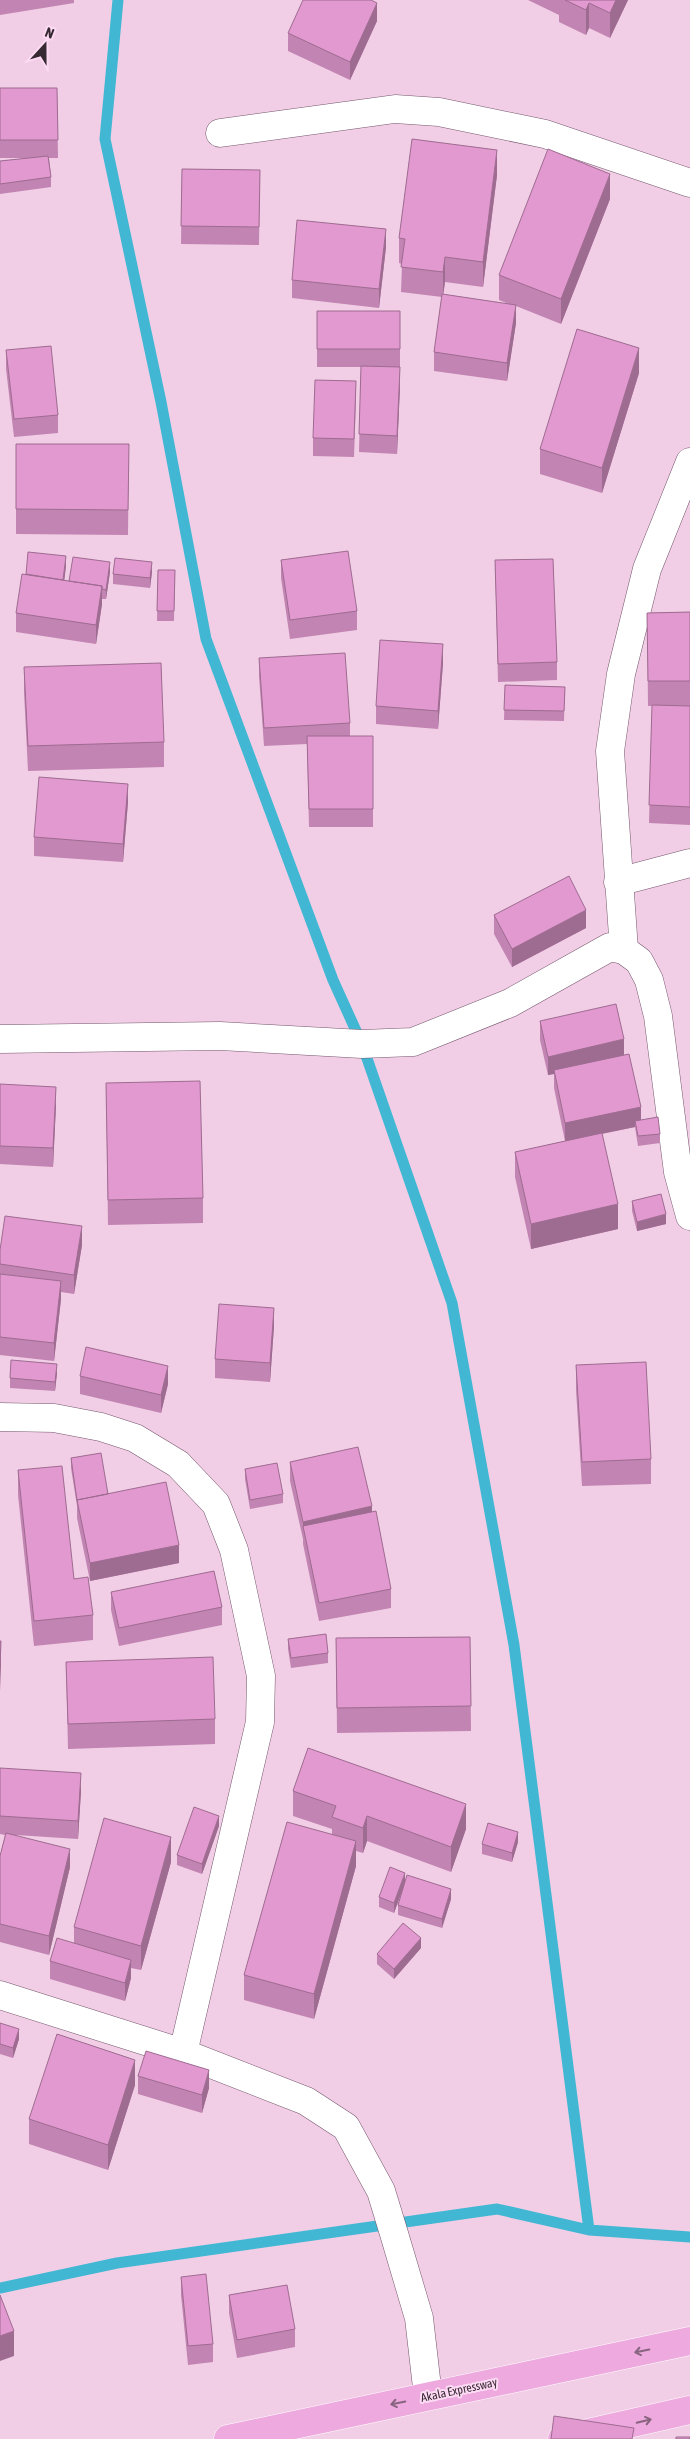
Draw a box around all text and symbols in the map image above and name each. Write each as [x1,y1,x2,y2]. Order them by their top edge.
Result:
north arrow [20,20,70,70]
text: N [43,24,56,42]
one-way arrow [635,2347,651,2356]
street label: Akala Expressway [419,2375,499,2405]
one-way arrow [390,2399,406,2408]
one-way arrow [635,2416,651,2425]

